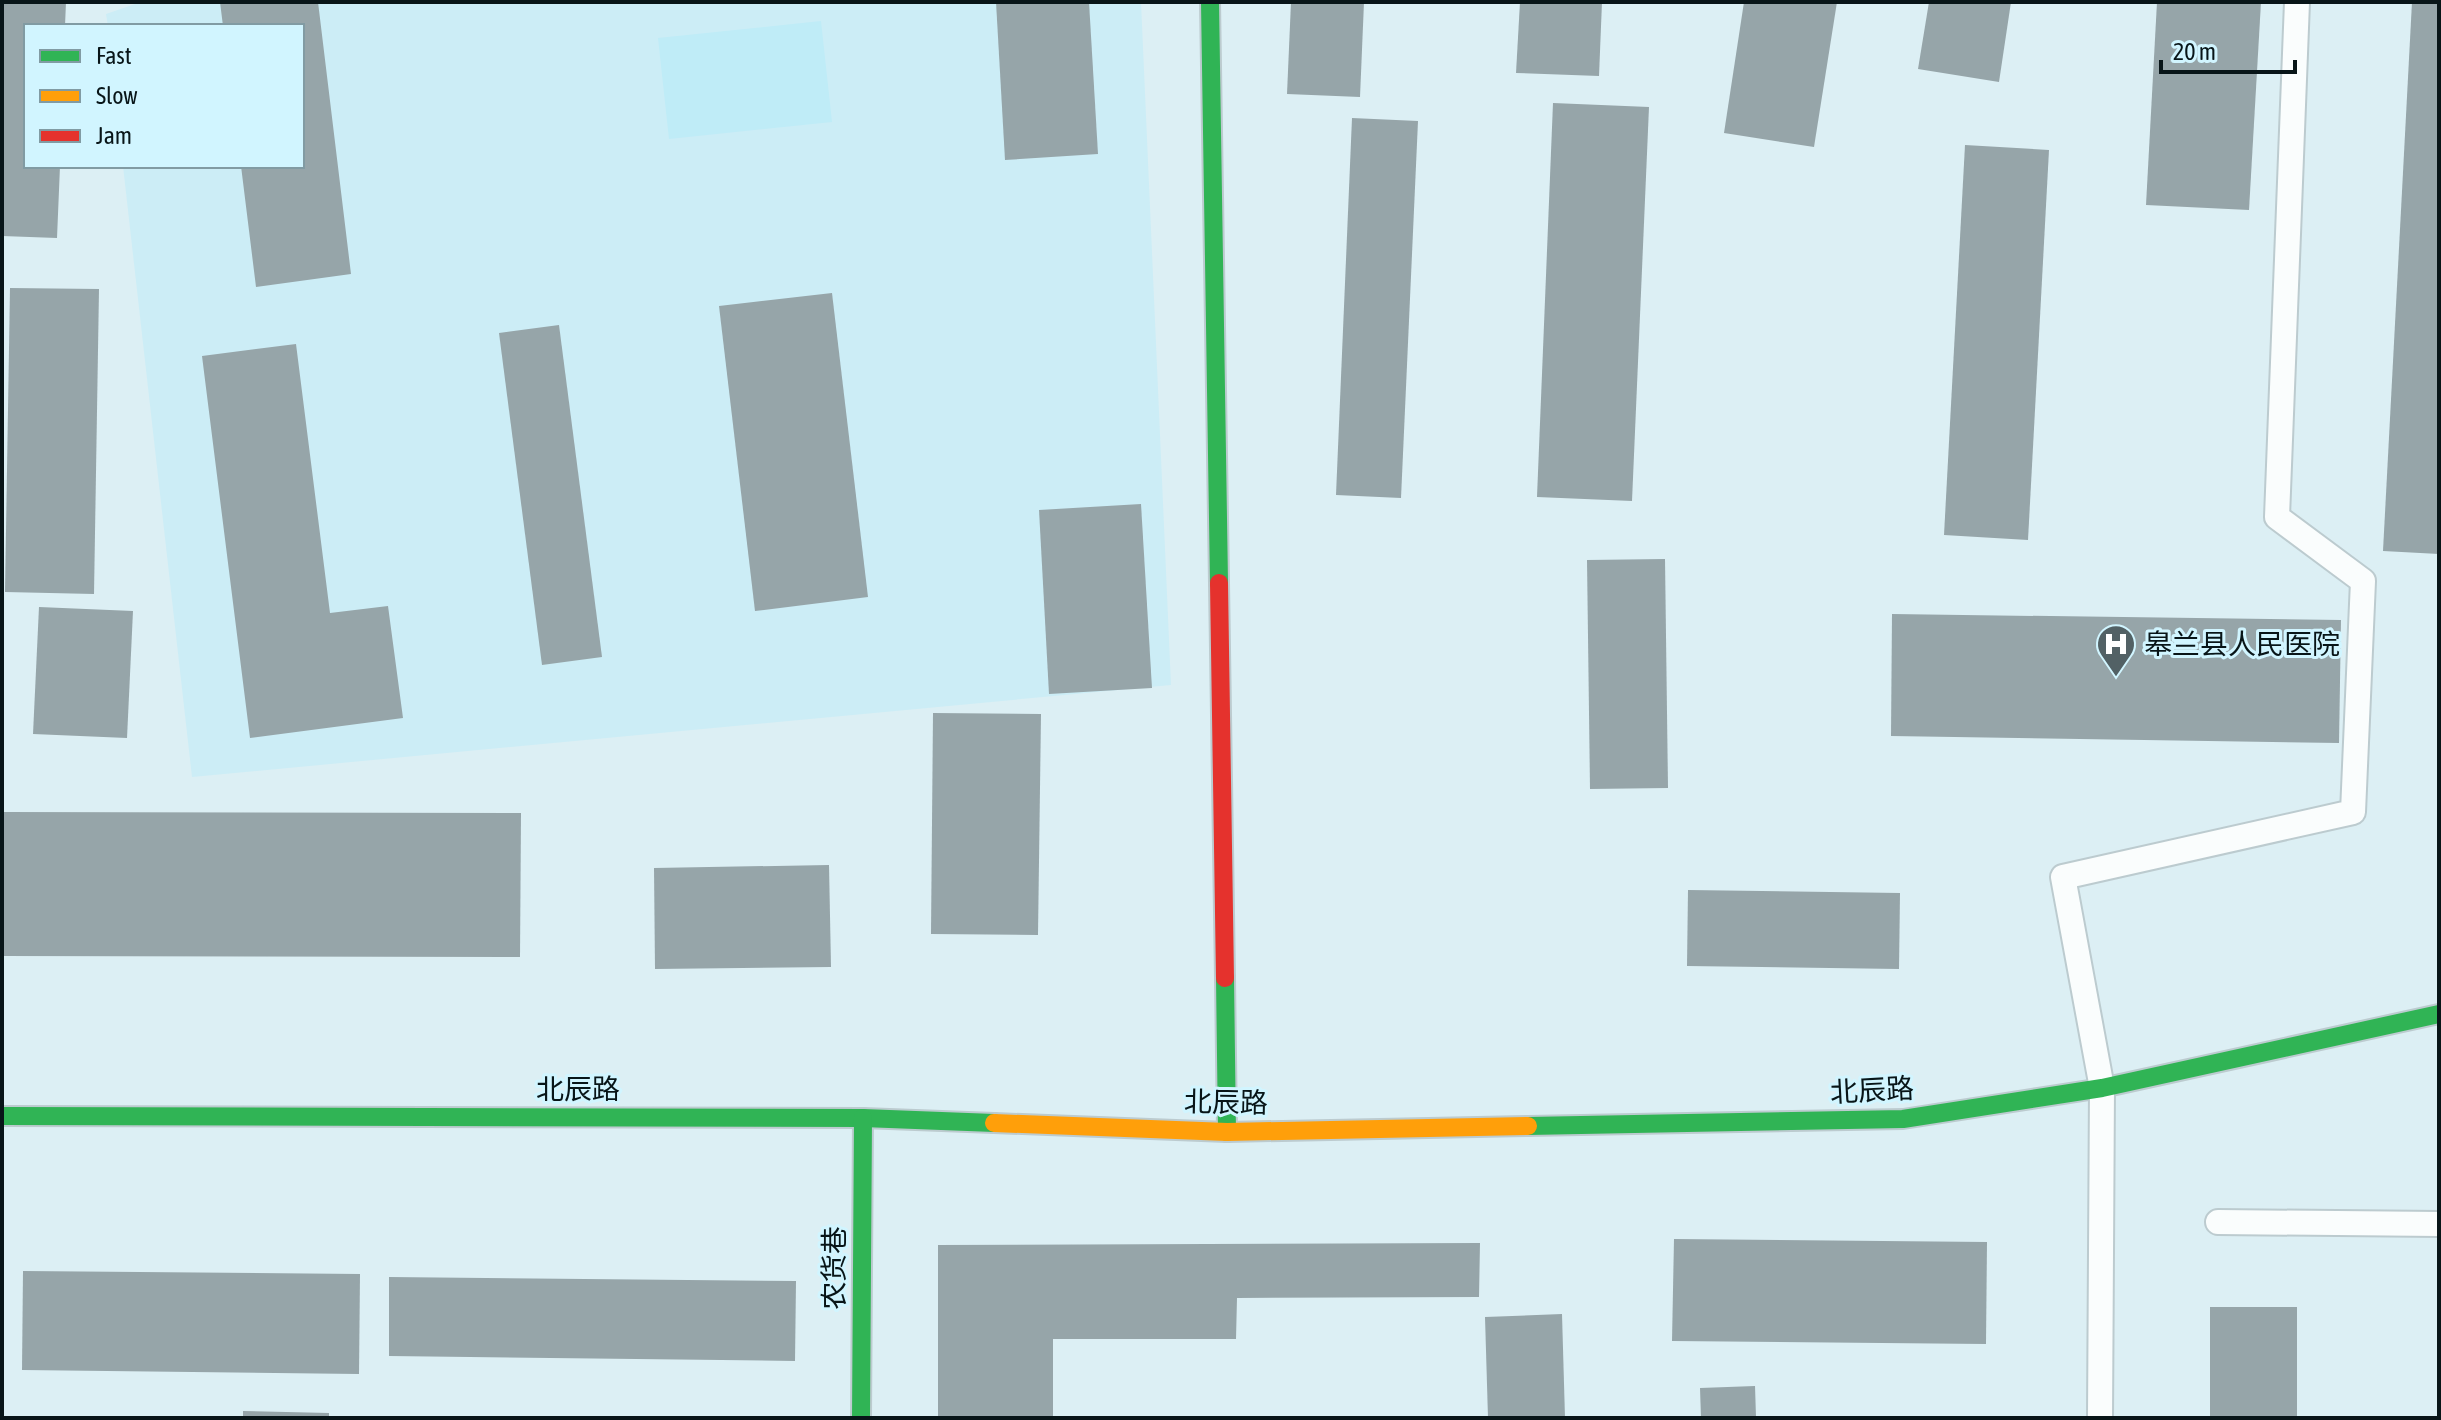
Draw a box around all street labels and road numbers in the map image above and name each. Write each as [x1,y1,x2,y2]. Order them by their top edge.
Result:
street label: 北辰路 [1829,1072,1915,1108]
street label: 北辰路 [536,1073,620,1105]
street label: 北辰路 [1184,1085,1268,1119]
street label: 农货巷 [818,1226,850,1310]

